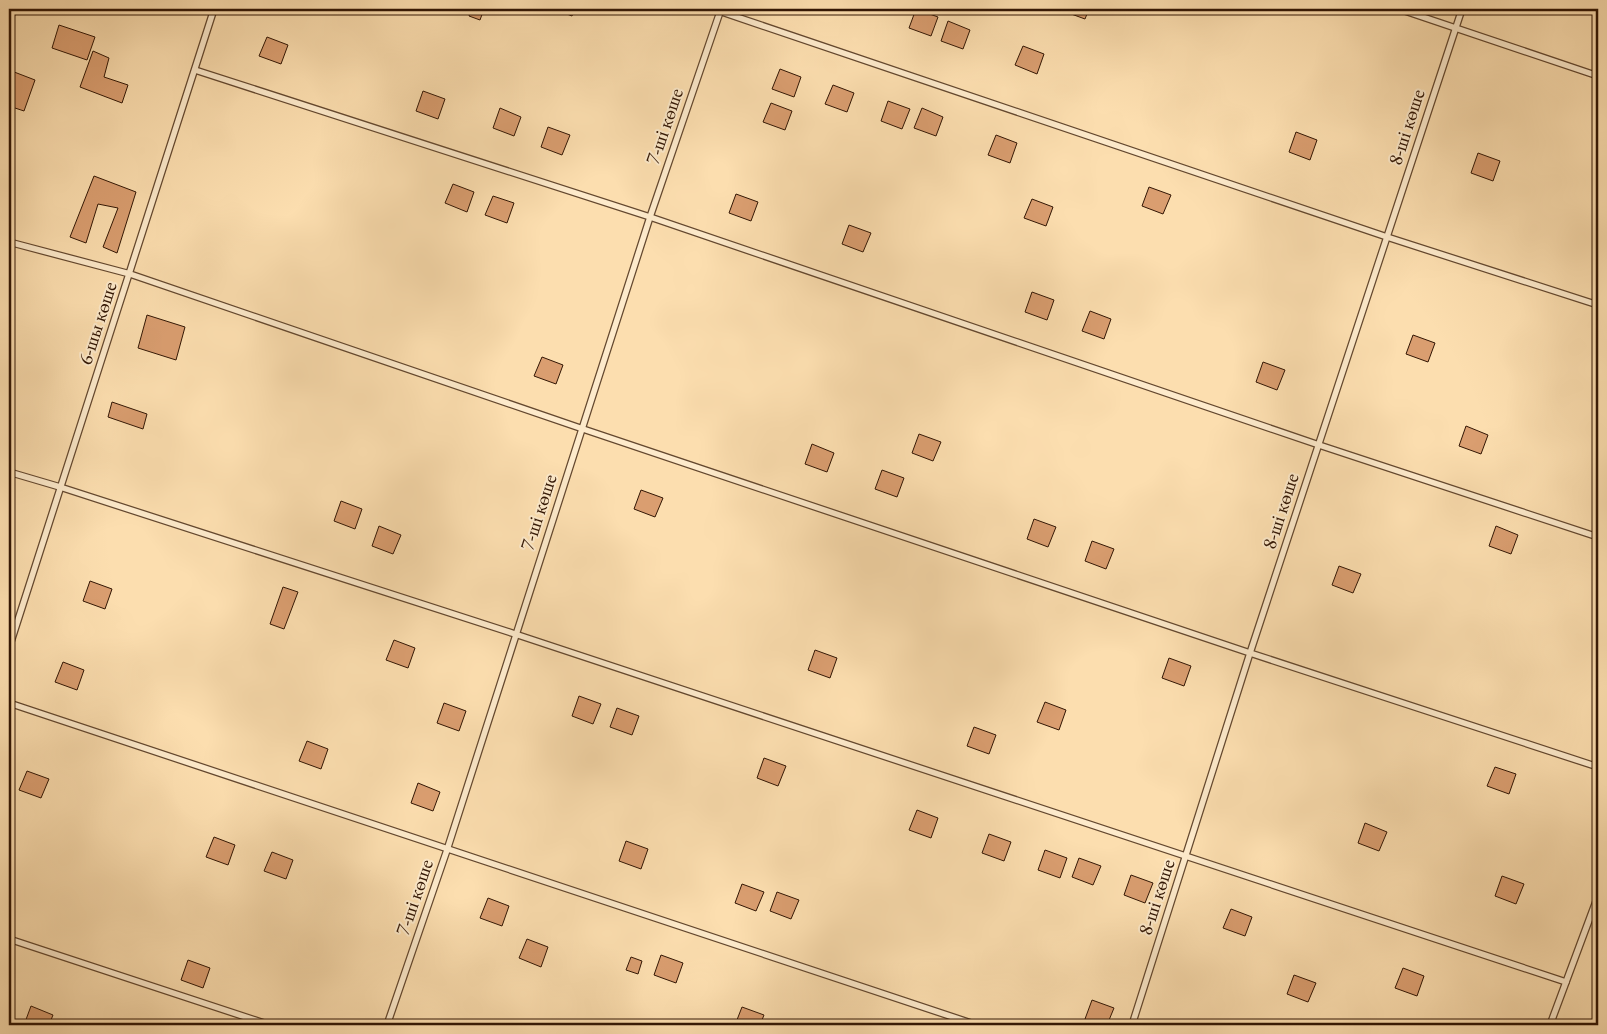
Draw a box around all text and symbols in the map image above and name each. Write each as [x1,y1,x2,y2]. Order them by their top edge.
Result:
street label: 7-ші көше [639,84,689,167]
street label: 8-ші көше [1382,85,1431,168]
street label: 6-шы көше [71,278,123,368]
street label: 8-ші көше [1256,469,1305,552]
street label: 7-ші көше [514,470,563,553]
street label: 7-ші көше [389,855,439,938]
street label: 8-ші көше [1132,855,1181,938]

